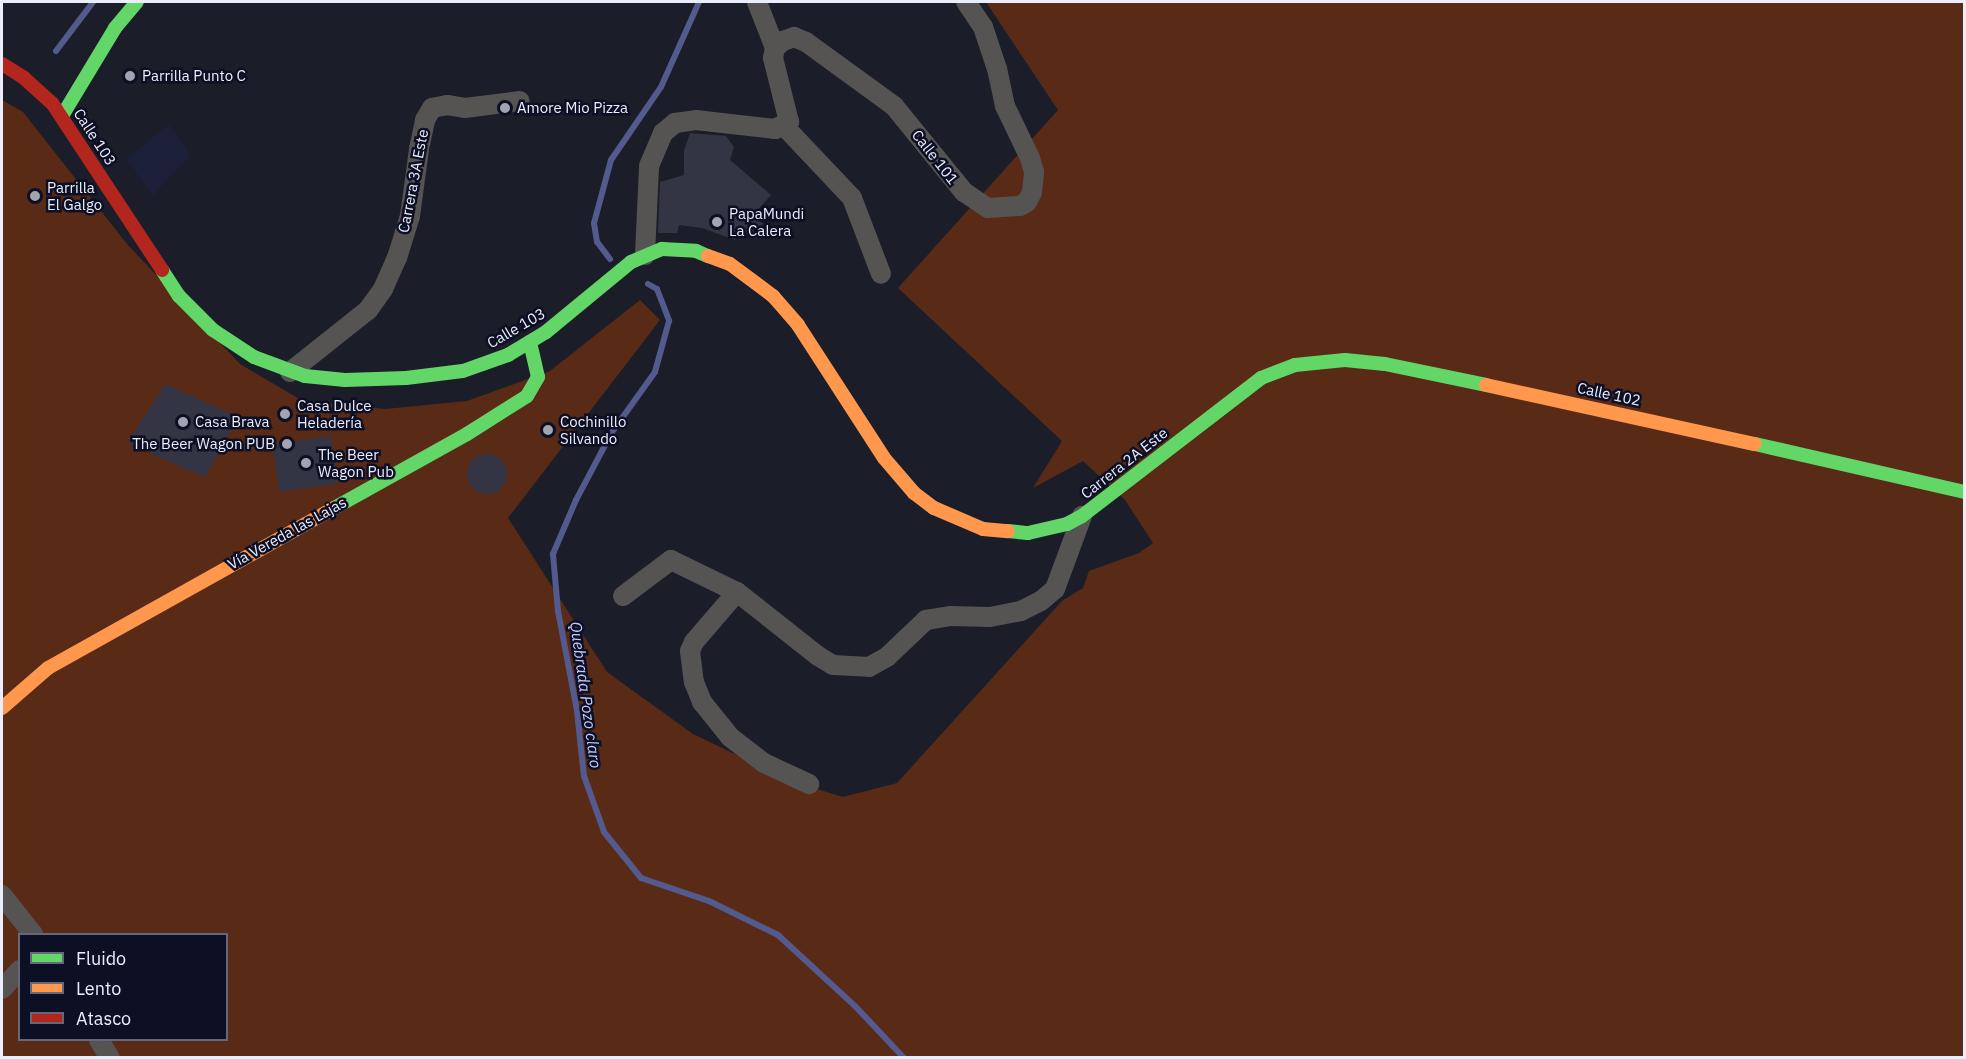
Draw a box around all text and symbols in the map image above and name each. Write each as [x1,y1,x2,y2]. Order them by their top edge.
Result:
place label: Parrilla Punto C [142,67,246,85]
marker: Parrilla Punto C [123,69,137,83]
place label: Amore Mio Pizza [517,99,628,117]
marker: Amore Mio Pizza [498,101,512,115]
street label: Calle 103 [70,105,120,169]
street label: Calle 101 [908,126,962,188]
street label: Carrera 3A Este [394,128,432,234]
place label: Parrilla El Galgo [47,178,102,213]
marker: Parrilla El Galgo [28,189,42,203]
place label: PapaMundi La Calera [729,204,804,239]
marker: PapaMundi La Calera [710,215,724,229]
street label: Calle 103 [484,304,548,352]
street label: Calle 102 [1576,379,1642,409]
place label: Casa Dulce Heladería [297,396,372,431]
marker: Casa Dulce Heladería [278,407,292,421]
place label: Cochinillo Silvando [560,412,626,447]
place label: Casa Brava [195,413,270,431]
marker: Casa Brava [176,415,190,429]
marker: Cochinillo Silvando [541,423,555,437]
street label: Carrera 2A Este [1077,424,1171,502]
place label: The Beer Wagon PUB [132,435,275,453]
marker: The Beer Wagon PUB [280,437,294,451]
place label: The Beer Wagon Pub [318,445,394,480]
marker: The Beer Wagon Pub [299,456,313,470]
street label: Vía Vereda las Lajas [225,493,349,573]
water label: Quebrada Pozo claro [566,620,606,770]
legend [18,933,228,1041]
text: Fluido [76,947,126,970]
text: Lento [76,977,121,1000]
text: Atasco [76,1007,131,1030]

